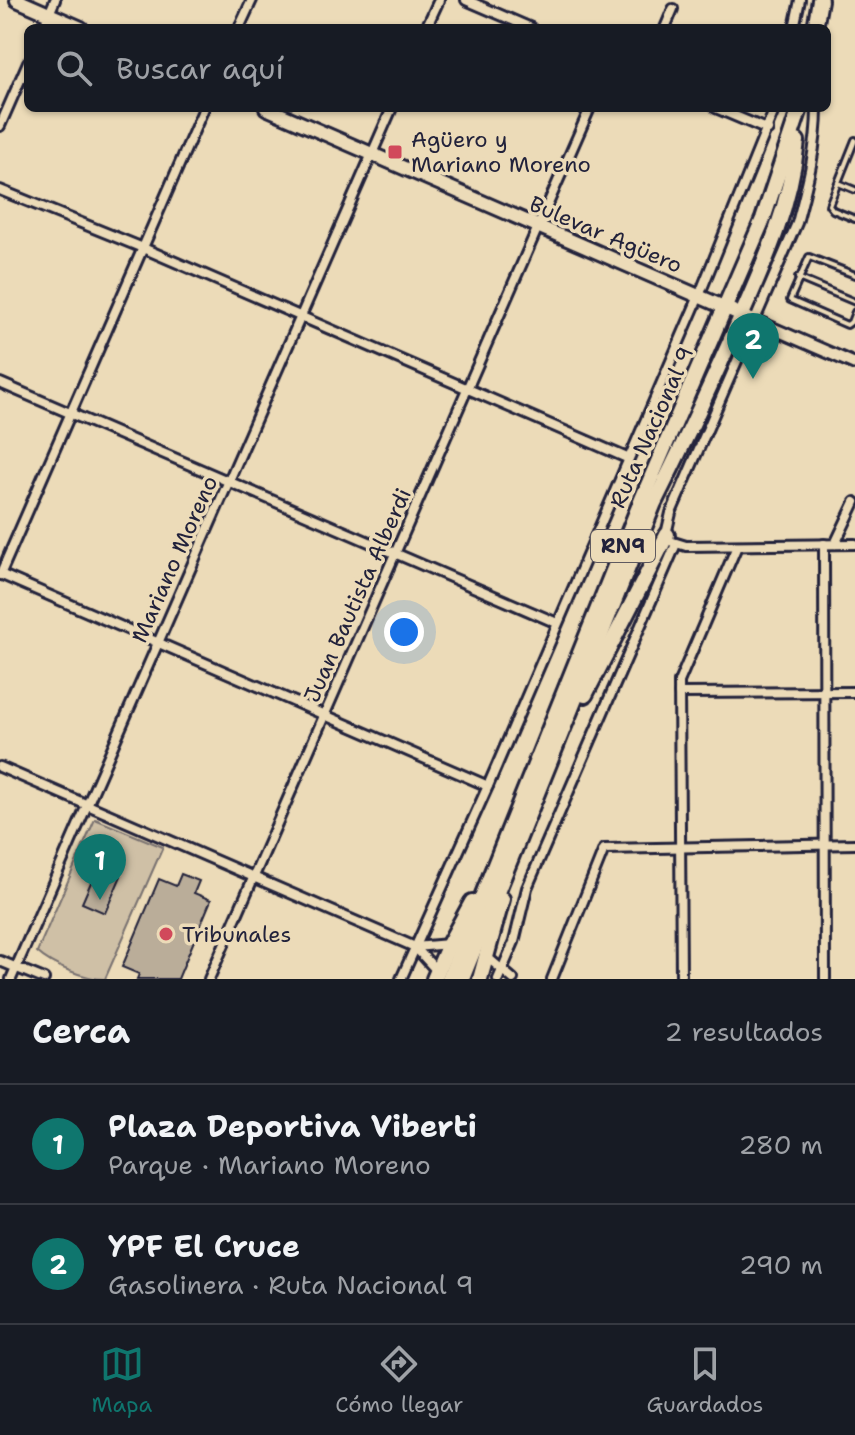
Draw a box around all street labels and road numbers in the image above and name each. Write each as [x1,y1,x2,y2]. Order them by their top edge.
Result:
street label: Bulevar Agüero [525,189,687,280]
street label: Ruta Nacional 9 [603,342,700,512]
street label: Mariano Moreno [125,471,224,647]
street label: Juan Bautista Alberdi [297,483,418,707]
road number: RN9 [591,530,655,562]

